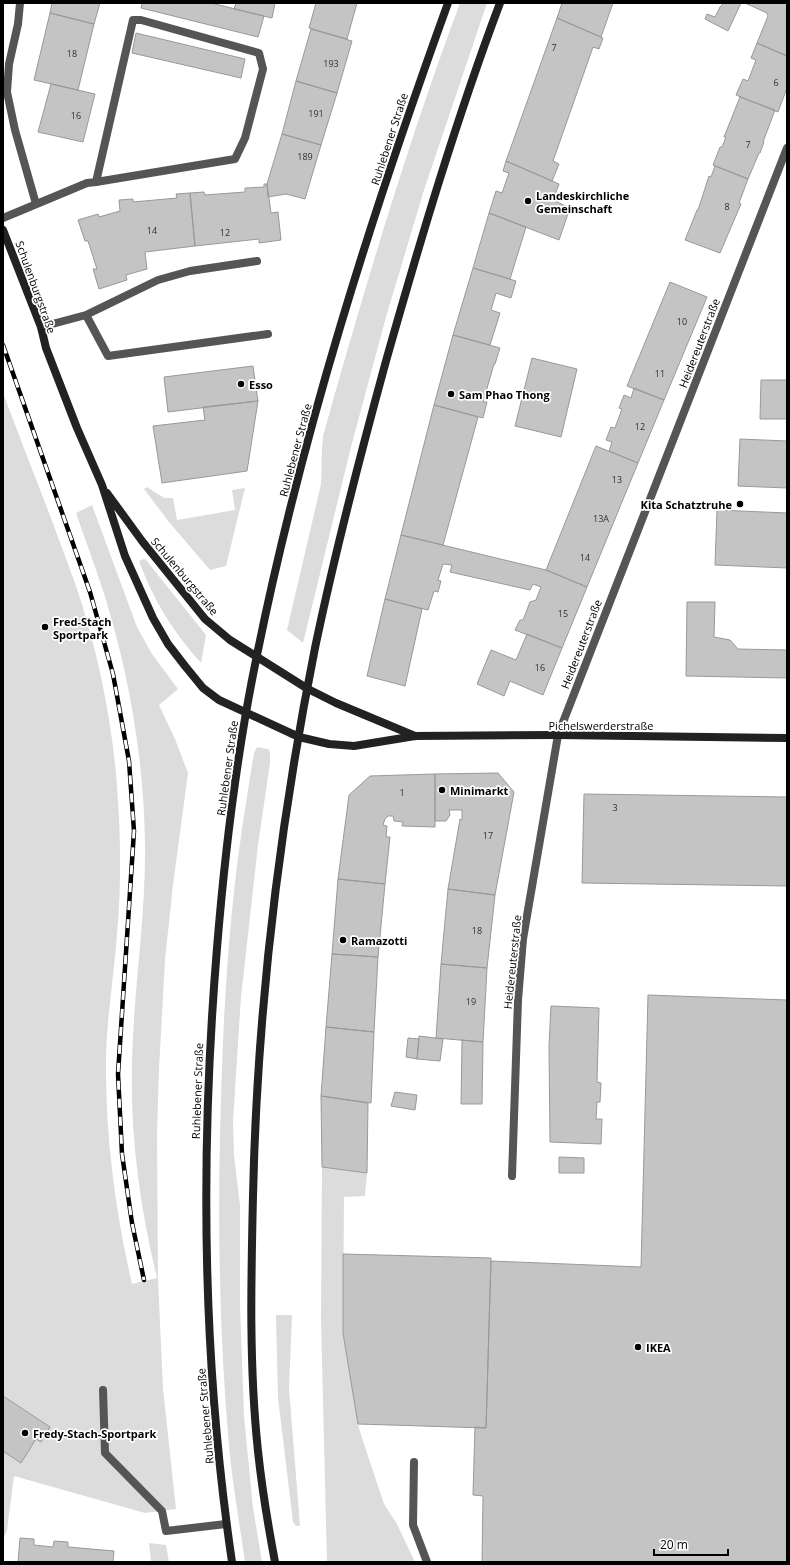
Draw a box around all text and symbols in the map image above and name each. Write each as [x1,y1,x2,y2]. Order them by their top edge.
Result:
house number: 7 [551,41,557,54]
house number: 18 [67,47,77,60]
house number: 193 [323,57,339,70]
house number: 6 [773,76,779,89]
street label: Ruhlebener Straße [367,91,411,187]
house number: 191 [308,107,324,120]
house number: 16 [71,109,81,122]
house number: 7 [745,138,751,151]
house number: 189 [297,150,313,163]
place label: Landeskirchliche Gemeinschaft [536,188,630,216]
marker: Landeskirchliche Gemeinschaft [523,196,533,206]
house number: 8 [724,200,730,213]
house number: 14 [147,224,157,237]
house number: 12 [220,226,230,239]
street label: Schulenburgstraße [12,239,60,335]
street label: Heidereuterstraße [675,296,723,390]
house number: 10 [677,315,687,328]
house number: 11 [655,367,665,380]
place label: Esso [249,377,273,392]
marker: Esso [236,379,246,389]
place label: Sam Phao Thong [459,387,550,402]
marker: Sam Phao Thong [446,389,456,399]
street label: Ruhlebener Straße [275,402,315,498]
house number: 12 [635,420,645,433]
house number: 13 [612,473,622,486]
place label: Kita Schatztruhe [641,497,732,512]
marker: Kita Schatztruhe [735,499,745,509]
house number: 13A [593,512,609,525]
street label: Schulenburgstraße [148,534,222,618]
house number: 14 [580,551,590,564]
street label: Heidereuterstraße [557,597,605,691]
house number: 15 [558,607,568,620]
place label: Fred-Stach Sportpark [53,614,111,642]
marker: Fred-Stach Sportpark [40,622,50,632]
house number: 16 [535,661,545,674]
street label: Pichelswerderstraße [549,718,654,733]
street label: Ruhlebener Straße [213,719,241,817]
place label: Minimarkt [450,783,509,798]
marker: Minimarkt [437,785,447,795]
house number: 1 [399,786,405,799]
house number: 3 [612,801,618,814]
house number: 17 [483,829,493,842]
street label: Heidereuterstraße [500,914,524,1010]
house number: 18 [472,924,482,937]
place label: Ramazotti [351,933,407,948]
marker: Ramazotti [338,935,348,945]
house number: 19 [466,995,476,1008]
street label: Ruhlebener Straße [188,1043,206,1139]
place label: IKEA [646,1340,671,1355]
marker: IKEA [633,1342,643,1352]
street label: Ruhlebener Straße [193,1368,217,1464]
place label: Fredy-Stach-Sportpark [33,1426,156,1441]
marker: Fredy-Stach-Sportpark [20,1428,30,1438]
scale bar [654,1531,728,1557]
text: 20 m [660,1536,688,1553]

